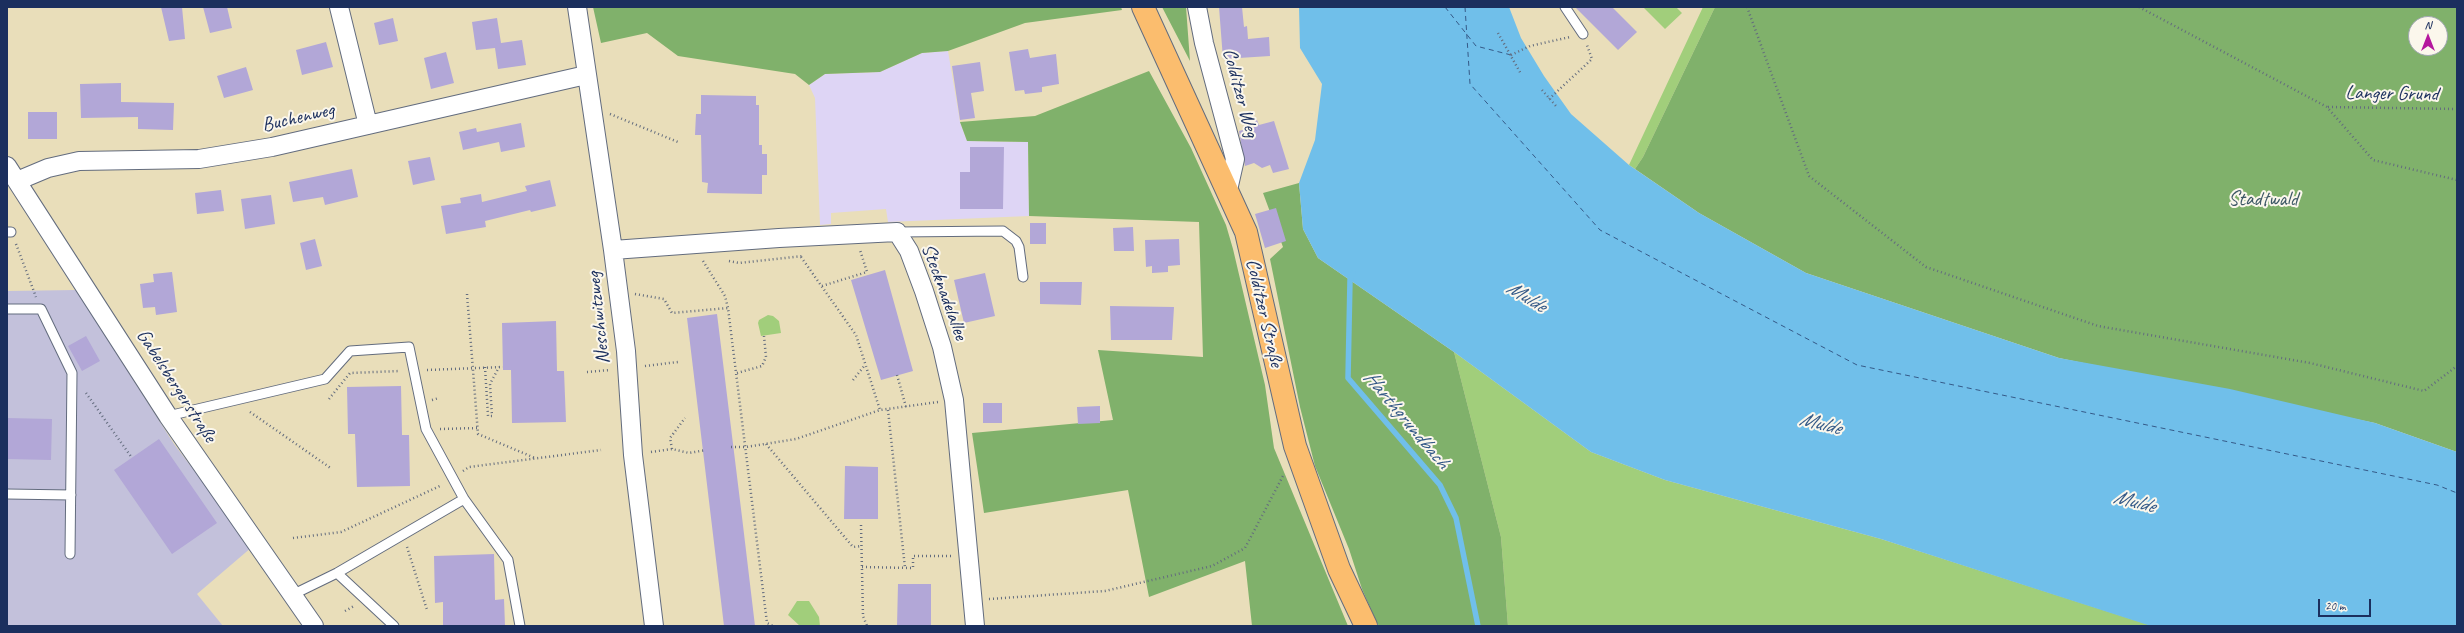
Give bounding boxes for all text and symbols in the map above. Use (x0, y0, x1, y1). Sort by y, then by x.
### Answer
north arrow (2408, 16, 2448, 56)
text: N (2425, 18, 2431, 32)
street label: Colditzer Weg (1217, 46, 1263, 140)
street label: Langer Grund (2345, 81, 2439, 107)
street label: Buchenweg (260, 98, 336, 138)
park label: Stadtwald (2228, 188, 2298, 212)
street label: Stecknadelallee (915, 241, 973, 343)
street label: Colditzer Straße (1240, 257, 1288, 369)
street label: Neschwitzweg (582, 271, 616, 365)
water label: Mulde (1502, 276, 1550, 318)
street label: Gabelsbergerstraße (130, 325, 222, 447)
water label: Harthgrundbach (1358, 366, 1454, 474)
water label: Mulde (1797, 407, 1843, 441)
water label: Mulde (2111, 485, 2157, 519)
scale bar (2320, 591, 2373, 617)
text: 20 m (2325, 598, 2345, 614)

